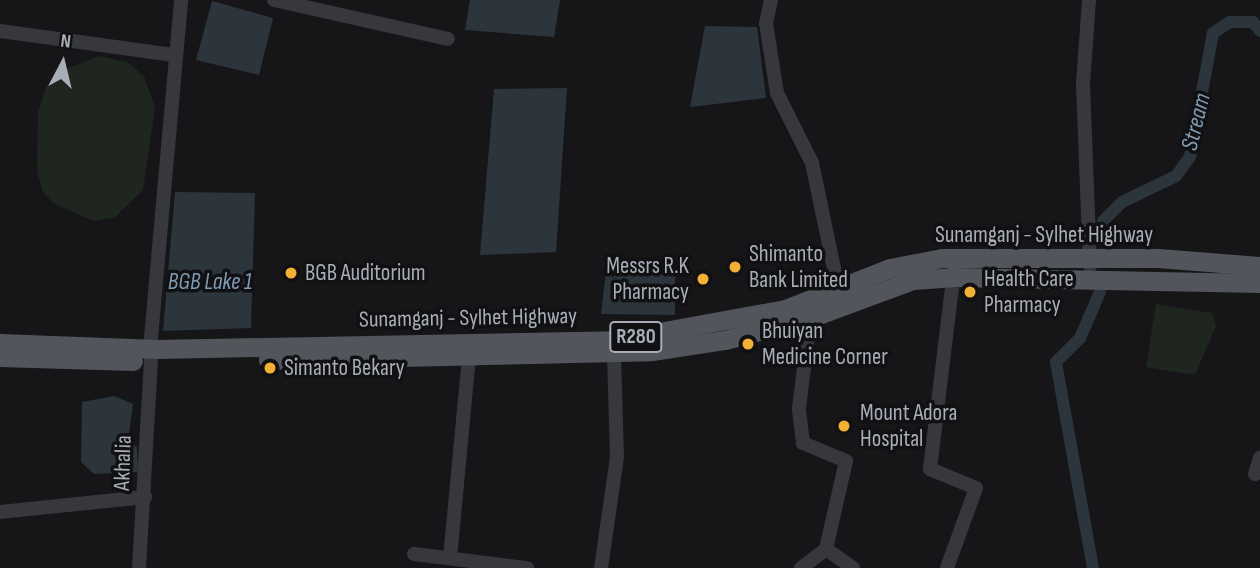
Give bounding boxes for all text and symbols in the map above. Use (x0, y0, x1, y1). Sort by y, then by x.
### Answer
north arrow (28, 28, 98, 98)
text: N (59, 30, 72, 54)
water label: Stream (1175, 90, 1217, 154)
street label: Sunamganj - Sylhet Highway (935, 221, 1153, 249)
place label: Shimanto Bank Limited (749, 240, 848, 294)
place label: Messrs R.K Pharmacy (606, 252, 689, 306)
place label: BGB Auditorium (305, 259, 426, 287)
marker: Shimanto Bank Limited (727, 259, 743, 275)
marker: BGB Auditorium (283, 265, 299, 281)
place label: Health Care Pharmacy (984, 265, 1074, 319)
water label: BGB Lake 1 (168, 268, 252, 296)
marker: Messrs R.K Pharmacy (695, 271, 711, 287)
marker: Health Care Pharmacy (962, 284, 978, 300)
street label: Sunamganj - Sylhet Highway (359, 302, 577, 334)
place label: Bhuiyan Medicine Corner (762, 317, 888, 371)
road number: R280 (608, 320, 664, 354)
marker: Bhuiyan Medicine Corner (740, 336, 756, 352)
place label: Simanto Bekary (284, 354, 405, 382)
marker: Simanto Bekary (262, 360, 278, 376)
place label: Mount Adora Hospital (860, 399, 957, 453)
marker: Mount Adora Hospital (834, 416, 854, 436)
street label: Akhalia (108, 435, 138, 491)

